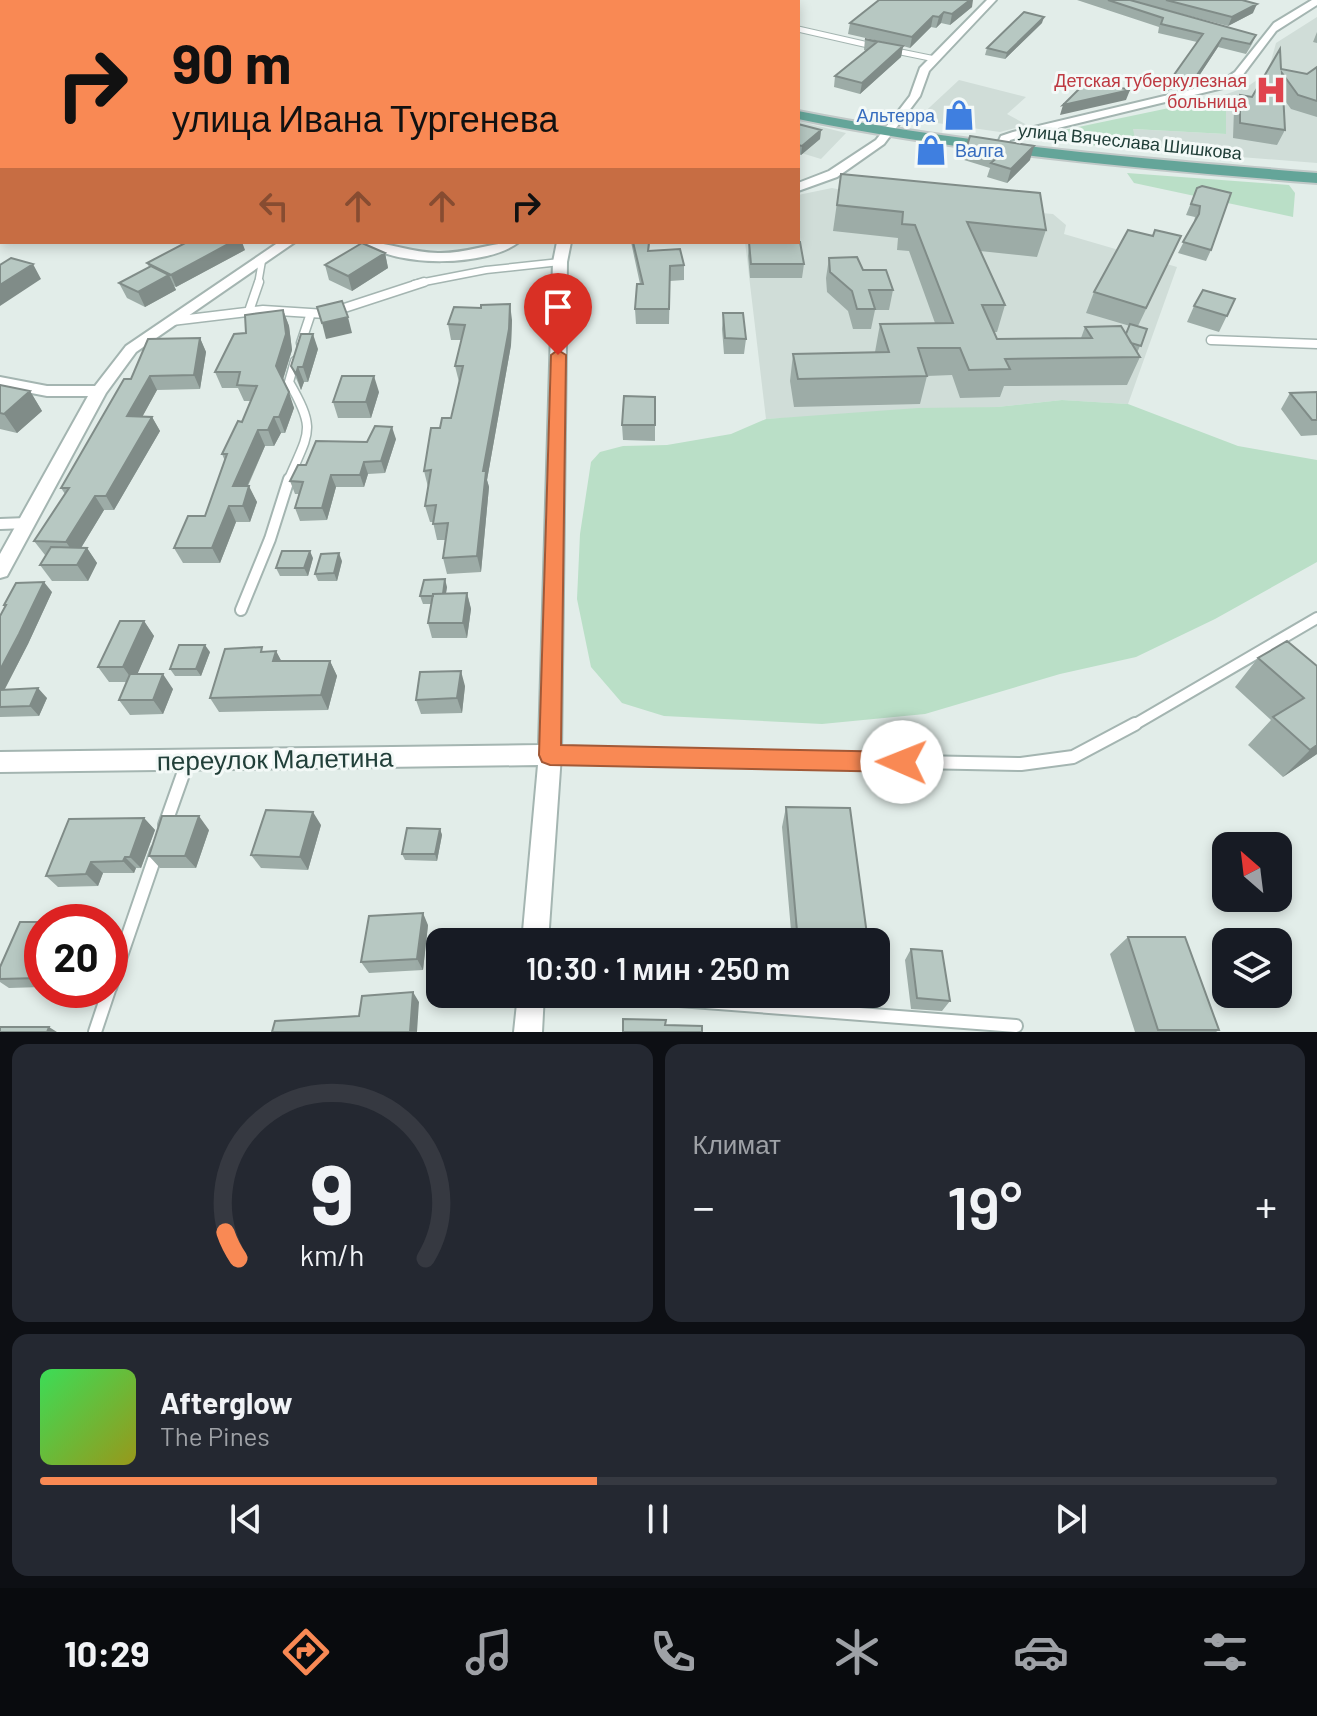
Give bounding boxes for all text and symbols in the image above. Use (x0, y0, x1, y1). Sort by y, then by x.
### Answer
text: 90 m (172, 28, 292, 95)
icon: right (40, 32, 144, 136)
place label: Детская туберкулезная больница (1054, 69, 1248, 112)
hospital icon: Детская туберкулезная больница (1254, 73, 1288, 107)
text: улица Ивана Тургенева (172, 96, 558, 139)
shop icon: Альтерра (942, 98, 976, 132)
place label: Альтерра (856, 104, 936, 126)
street label: улица Вячеслава Шишкова (1017, 118, 1244, 164)
shop icon: Валга (914, 133, 948, 167)
place label: Валга (955, 139, 1005, 161)
icon: left (252, 184, 296, 228)
icon: ahead (336, 184, 380, 228)
icon: ahead (420, 184, 464, 228)
icon: right (504, 184, 548, 228)
pin (524, 273, 592, 355)
icon: arrive (536, 285, 580, 329)
position arrow (860, 720, 944, 804)
street label: переулок Малетина (156, 740, 394, 776)
north arrow (1212, 832, 1292, 912)
map controls (1212, 832, 1292, 1008)
speed limit sign: 20 (24, 904, 128, 1008)
button: layers (1212, 928, 1292, 1008)
text: 10:30 · 1 мин · 250 m (526, 950, 790, 986)
text: Климат (693, 1128, 781, 1159)
text: 9 (310, 1142, 354, 1242)
text: 19° (947, 1170, 1022, 1242)
text: − (693, 1179, 715, 1232)
text: + (1255, 1179, 1277, 1232)
text: km/h (300, 1237, 365, 1272)
text: Afterglow (160, 1384, 293, 1420)
text: The Pines (160, 1420, 270, 1451)
icon: previous (224, 1497, 268, 1541)
icon: pause (636, 1497, 680, 1541)
icon: next (1049, 1497, 1093, 1541)
icon: directions (278, 1624, 334, 1680)
icon: music (461, 1624, 517, 1680)
icon: phone (645, 1624, 701, 1680)
icon: climate (829, 1624, 885, 1680)
icon: car (1013, 1624, 1069, 1680)
icon: filters (1197, 1624, 1253, 1680)
text: 10:29 (64, 1631, 150, 1674)

